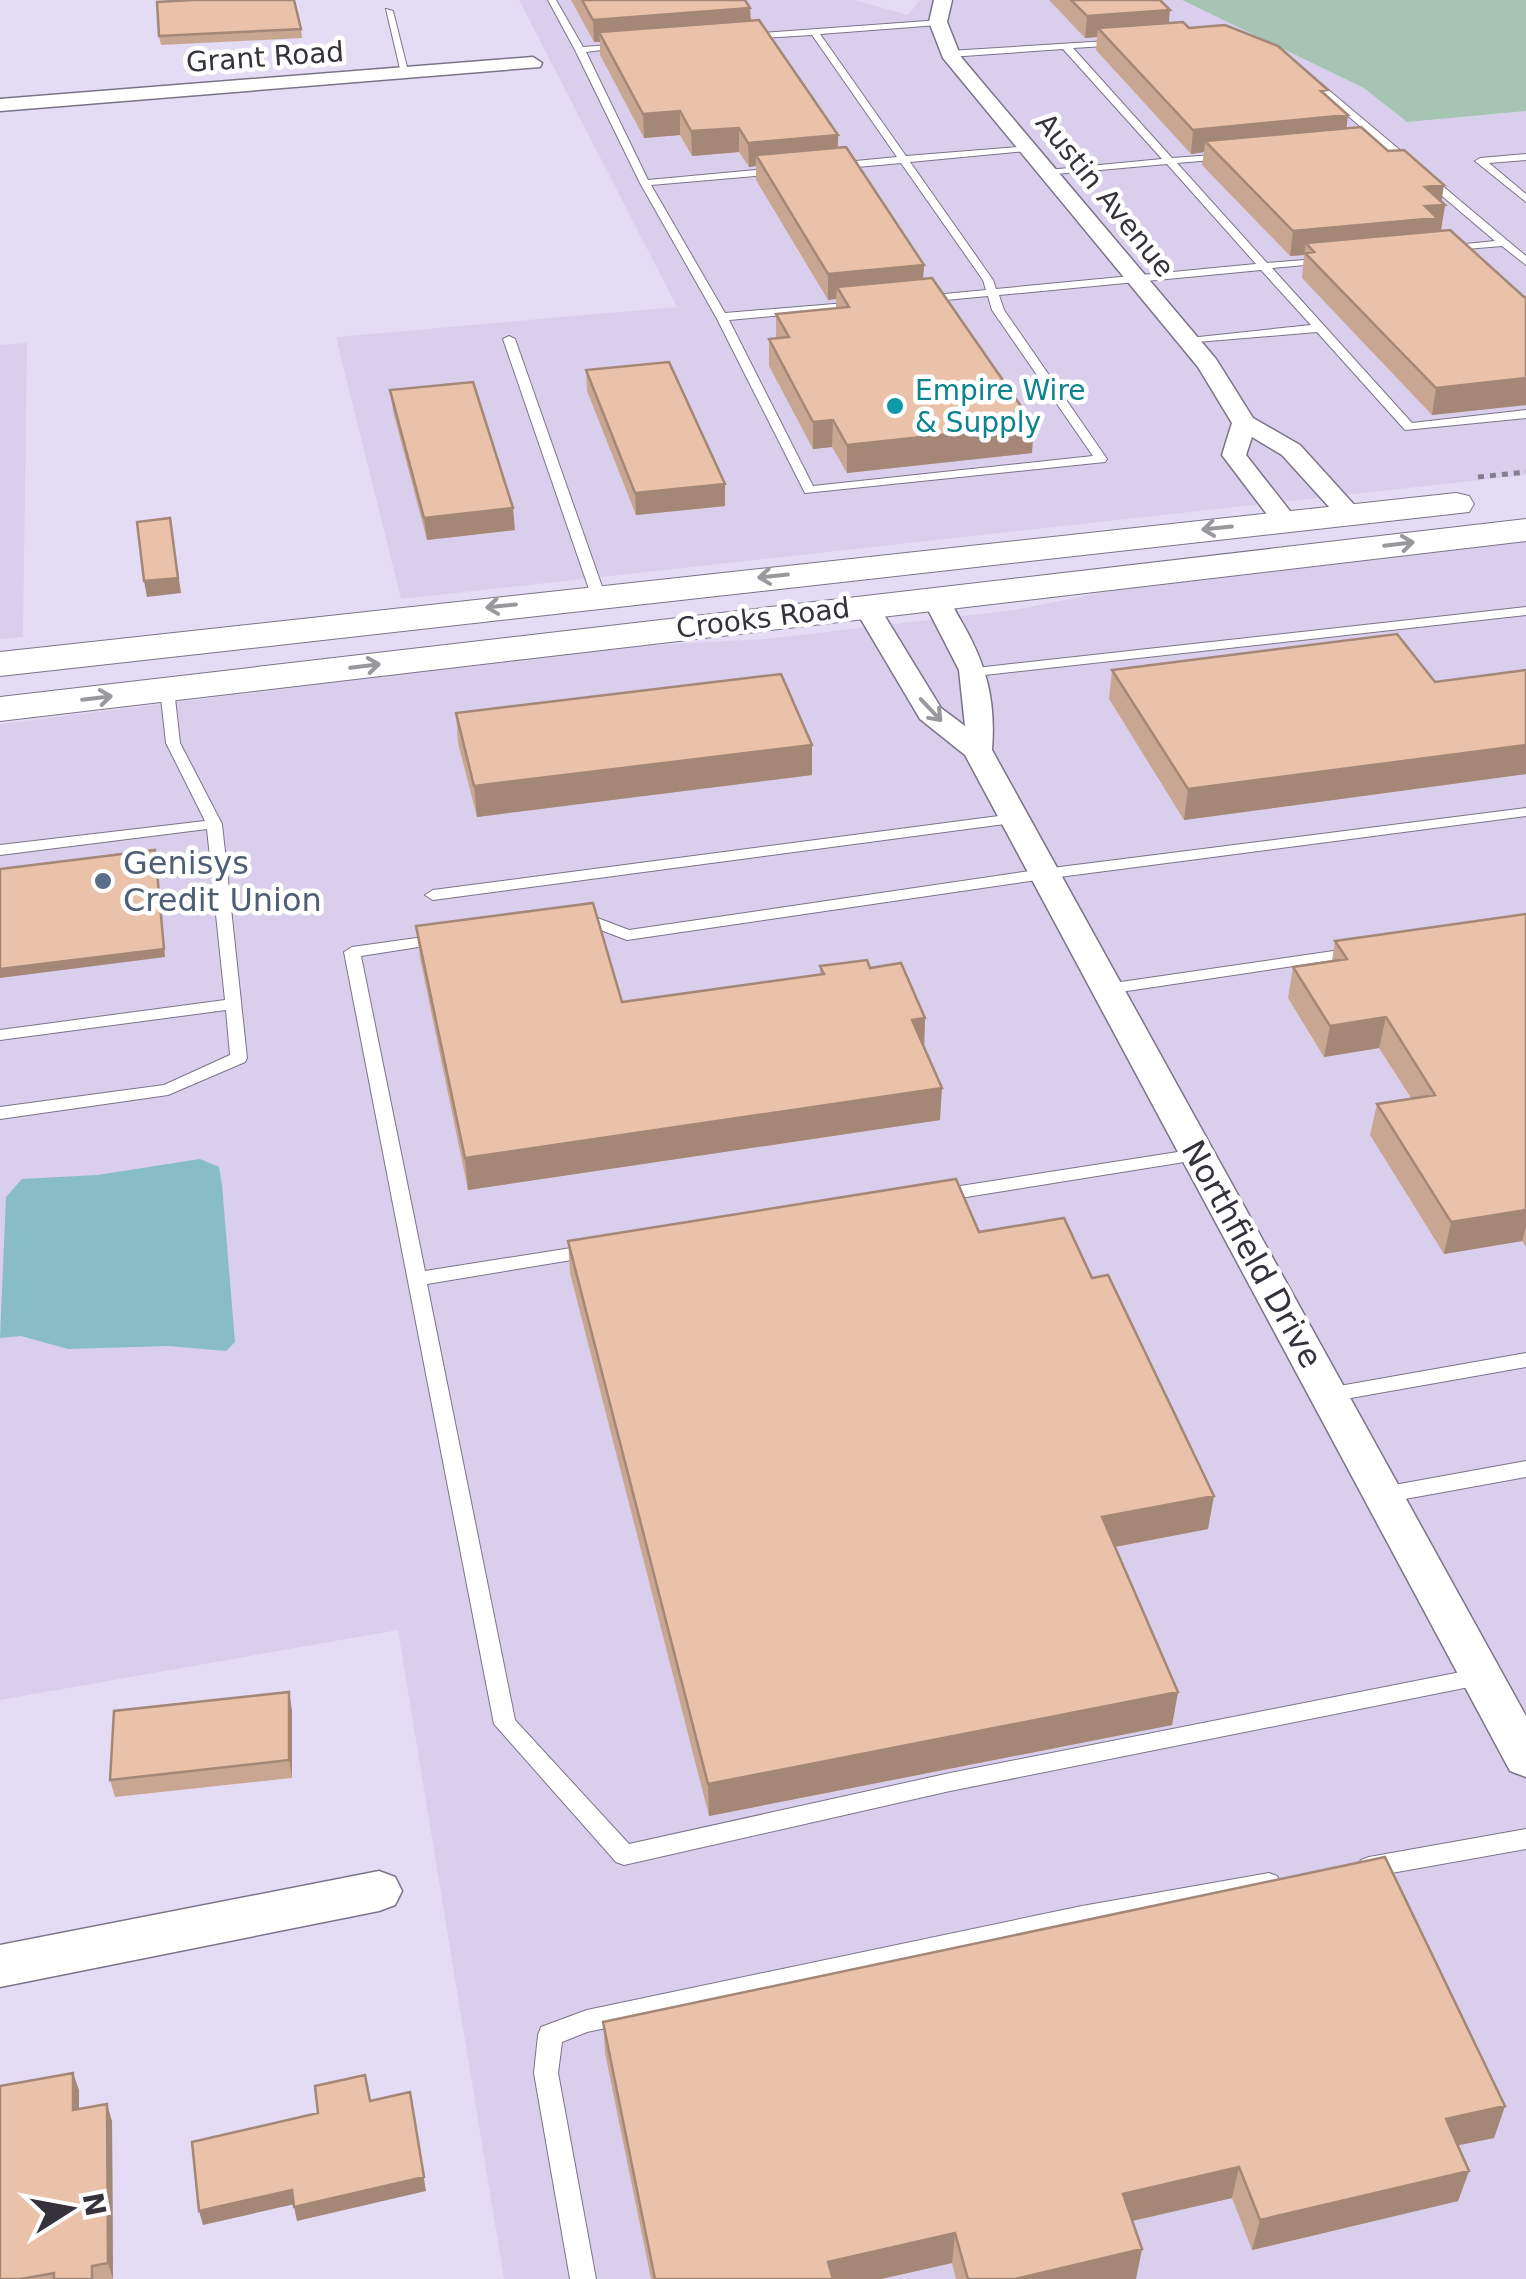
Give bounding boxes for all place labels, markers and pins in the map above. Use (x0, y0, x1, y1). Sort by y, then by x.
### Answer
place label: Empire Wire & Supply (915, 374, 1086, 439)
marker: Empire Wire & Supply (884, 395, 906, 417)
place label: Genisys Credit Union (123, 844, 322, 919)
marker: Genisys Credit Union (92, 870, 114, 892)

